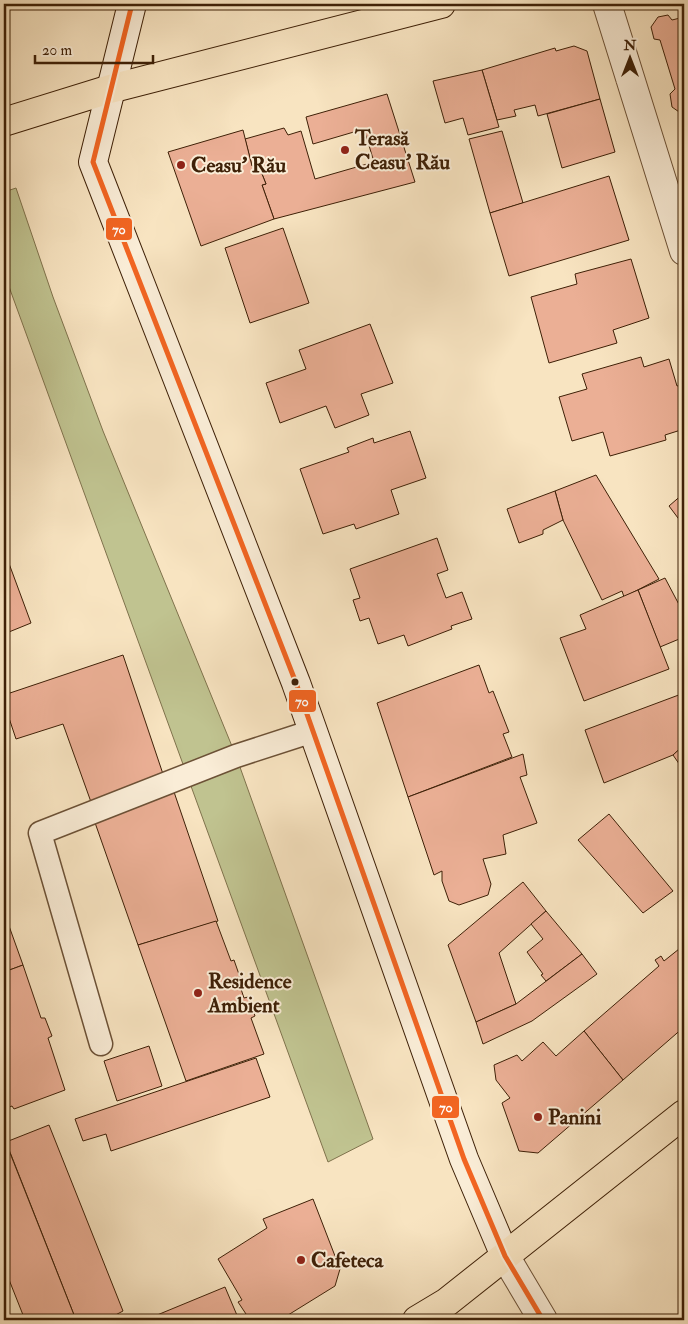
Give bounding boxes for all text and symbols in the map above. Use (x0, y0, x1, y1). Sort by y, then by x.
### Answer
scale bar (35, 32, 152, 64)
north arrow (606, 32, 656, 82)
text: N (623, 37, 637, 54)
text: 20 m (42, 41, 72, 60)
place label: Terasă Ceasu' Rău (354, 125, 450, 176)
marker: Terasă Ceasu' Rău (339, 144, 351, 156)
place label: Ceasu' Rău (191, 152, 286, 179)
marker: Ceasu' Rău (175, 159, 187, 171)
line badge: 70 (105, 217, 133, 241)
text: 70 (112, 221, 126, 238)
unlabelled marker (290, 677, 300, 687)
line badge: 70 (288, 689, 317, 713)
text: 70 (295, 693, 309, 710)
place label: Residence Ambient (207, 968, 292, 1019)
marker: Residence Ambient (192, 987, 204, 999)
line badge: 70 (431, 1095, 460, 1119)
text: 70 (439, 1099, 453, 1116)
place label: Panini (548, 1104, 602, 1131)
marker: Panini (532, 1111, 544, 1123)
place label: Cafeteca (311, 1247, 384, 1274)
marker: Cafeteca (295, 1254, 307, 1266)

